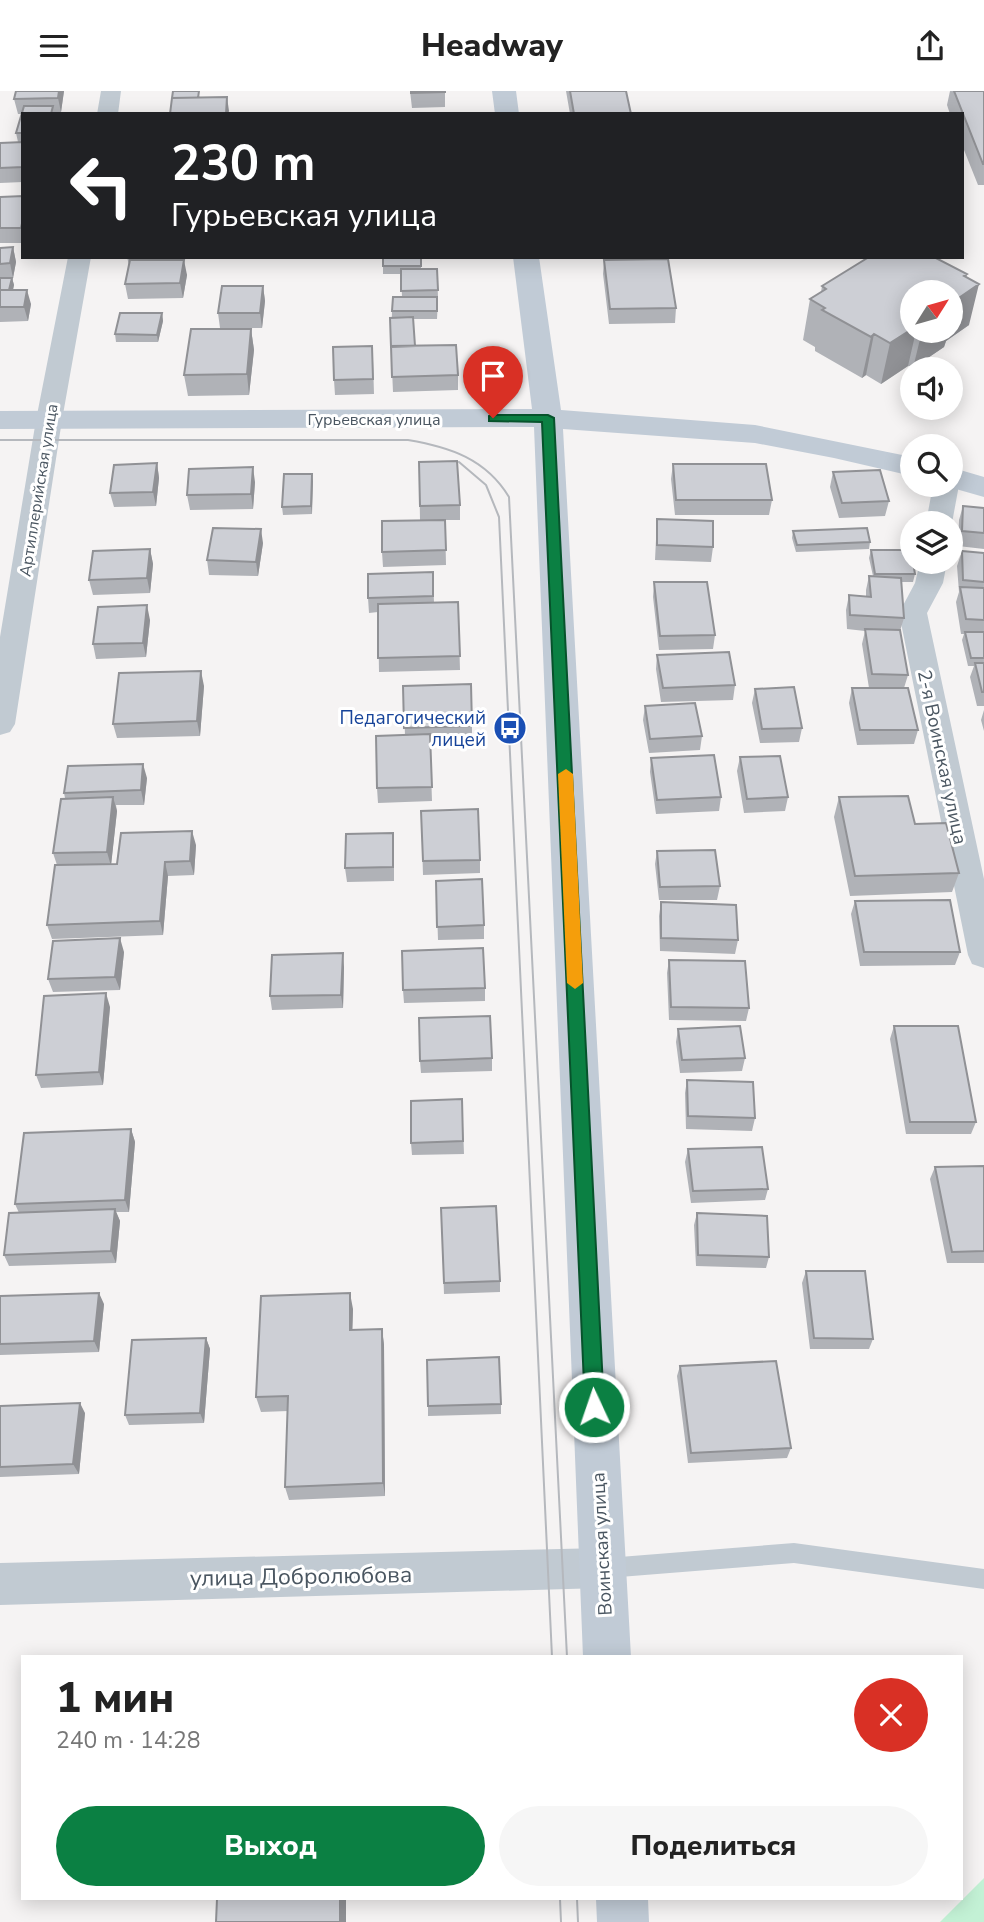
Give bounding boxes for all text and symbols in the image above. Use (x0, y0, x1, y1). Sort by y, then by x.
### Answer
text: Headway (421, 24, 563, 67)
icon: menu (35, 27, 73, 65)
icon: share (911, 27, 949, 65)
text: 230 m (171, 130, 315, 197)
icon: left (56, 140, 147, 231)
text: Гурьевская улица (171, 194, 437, 237)
north arrow (900, 280, 962, 343)
map controls (900, 280, 963, 574)
pin (463, 346, 523, 418)
icon: arrive (474, 357, 512, 395)
button: sound (900, 357, 963, 420)
street label: Артиллерийская улица (14, 402, 64, 578)
street label: Гурьевская улица (307, 409, 441, 431)
button: search (900, 434, 963, 497)
button: layers (900, 511, 963, 574)
street label: 2-я Воинская улица (911, 668, 973, 847)
place label: Педагогический лицей (340, 705, 486, 753)
bus stop icon: Педагогический лицей (491, 709, 529, 747)
position arrow (557, 1370, 631, 1444)
street label: Воинская улица (585, 1472, 619, 1616)
street label: улица Добролюбова (190, 1559, 412, 1594)
text: 1 мин (56, 1670, 174, 1727)
button: close (854, 1678, 928, 1752)
text: 240 m · 14:28 (56, 1725, 201, 1756)
button: Выход (56, 1806, 485, 1886)
button: Поделиться (499, 1806, 928, 1886)

